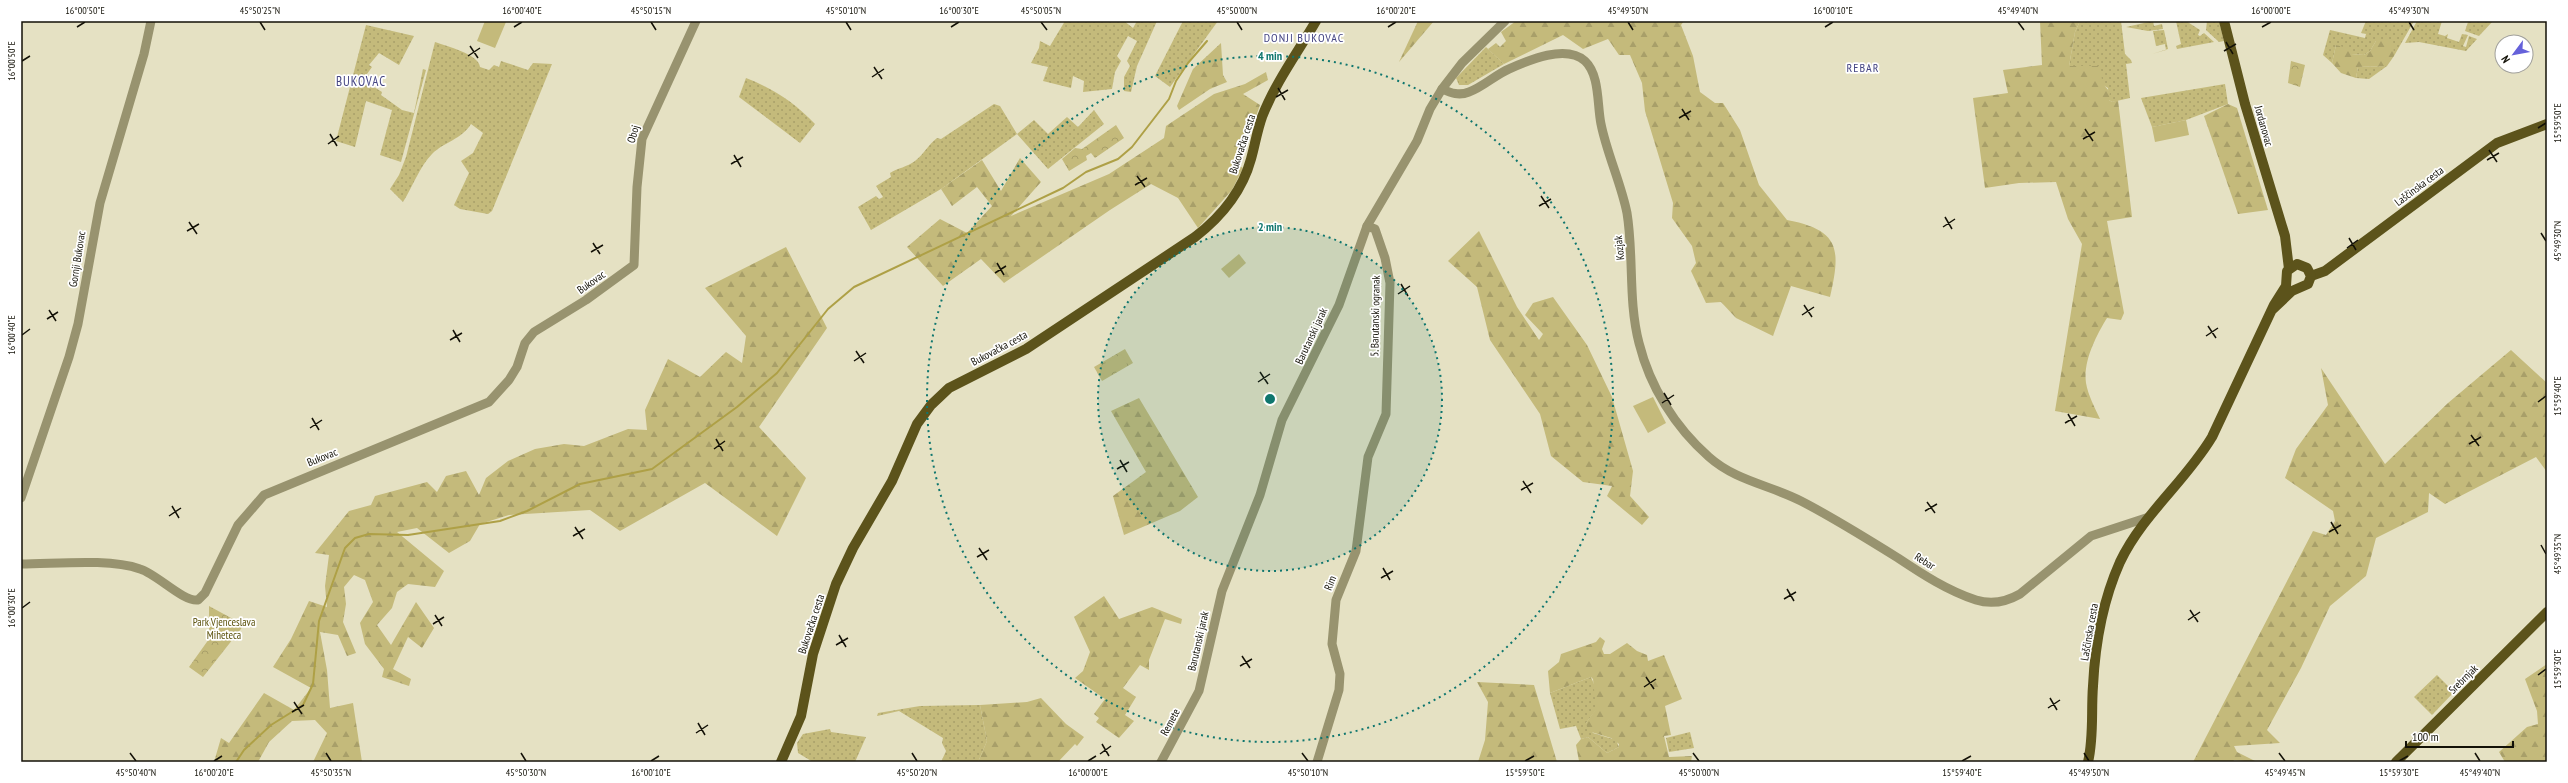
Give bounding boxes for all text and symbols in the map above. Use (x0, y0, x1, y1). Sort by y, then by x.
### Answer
text: 16°00'50"E (65, 4, 105, 17)
text: 45°50'25"N (240, 4, 280, 17)
text: 16°00'40"E (502, 4, 542, 17)
text: 45°50'15"N (631, 4, 671, 17)
text: 45°50'10"N (826, 4, 866, 17)
text: 16°00'30"E (939, 4, 979, 17)
text: 45°50'05"N (1021, 4, 1061, 17)
text: 45°50'00"N (1217, 4, 1257, 17)
text: 16°00'20"E (1376, 4, 1416, 17)
text: 45°49'50"N (1608, 4, 1648, 17)
text: 16°00'10"E (1813, 4, 1853, 17)
text: 45°49'40"N (1998, 4, 2038, 17)
text: 16°00'00"E (2251, 4, 2291, 17)
text: 45°49'30"N (2389, 4, 2429, 17)
district label: DONJI BUKOVAC (1264, 30, 1344, 45)
north arrow (2494, 34, 2534, 74)
text: 16°00'50"E (5, 41, 18, 81)
text: 4 min (1258, 48, 1282, 63)
text: N (2498, 53, 2513, 66)
district label: REBAR (1847, 60, 1880, 75)
district label: BUKOVAC (336, 73, 386, 90)
street label: Jordanovac (2251, 103, 2276, 148)
text: 15°59'50"E (2551, 103, 2564, 143)
street label: Bukovačka cesta (1226, 112, 1258, 176)
street label: Oboj (624, 123, 642, 145)
street label: Laščinska cesta (2392, 163, 2446, 209)
text: 2 min (1258, 219, 1282, 234)
text: 45°49'30"N (2551, 221, 2564, 261)
street label: Gornji Bukovac (66, 230, 88, 288)
street label: Kozjak (1611, 234, 1627, 261)
street label: Bukovac (574, 267, 608, 297)
street label: 5. Barutanski ogranak (1367, 275, 1383, 357)
street label: Barutanski jarak (1292, 305, 1330, 367)
text: 16°00'40"E (5, 315, 18, 355)
street label: Bukovačka cesta (968, 327, 1030, 369)
text: 15°59'40"E (2551, 376, 2564, 416)
centre of rings (1263, 392, 1277, 406)
street label: Bukovac (305, 445, 339, 469)
text: 45°49'35"N (2551, 534, 2564, 574)
street label: Rebar (1912, 549, 1938, 573)
street label: Rim (1321, 574, 1339, 592)
text: 16°00'30"E (5, 588, 18, 628)
street label: Bukovačka cesta (795, 592, 827, 656)
street label: Laščinska cesta (2077, 602, 2101, 662)
street label: Barutanski jarak (1184, 609, 1212, 672)
park label: Park Vjenceslava Miheteca (193, 615, 255, 642)
text: 15°59'30"E (2551, 649, 2564, 689)
street label: Srebrnjak (2445, 661, 2481, 697)
street label: Remete (1157, 706, 1183, 738)
scale bar (2406, 723, 2513, 749)
text: 100 m (2412, 729, 2439, 744)
text: 45°50'40"N (116, 766, 156, 779)
text: 16°00'20"E (194, 766, 234, 779)
text: 45°50'35"N (311, 766, 351, 779)
text: 45°50'30"N (506, 766, 546, 779)
text: 16°00'10"E (631, 766, 671, 779)
text: 45°50'20"N (897, 766, 937, 779)
text: 16°00'00"E (1068, 766, 1108, 779)
text: 45°50'10"N (1288, 766, 1328, 779)
text: 15°59'50"E (1505, 766, 1545, 779)
text: 45°50'00"N (1679, 766, 1719, 779)
text: 15°59'40"E (1942, 766, 1982, 779)
text: 45°49'50"N (2069, 766, 2109, 779)
text: 45°49'45"N (2265, 766, 2305, 779)
text: 15°59'30"E (2379, 766, 2419, 779)
text: 45°49'40"N (2460, 766, 2500, 779)

